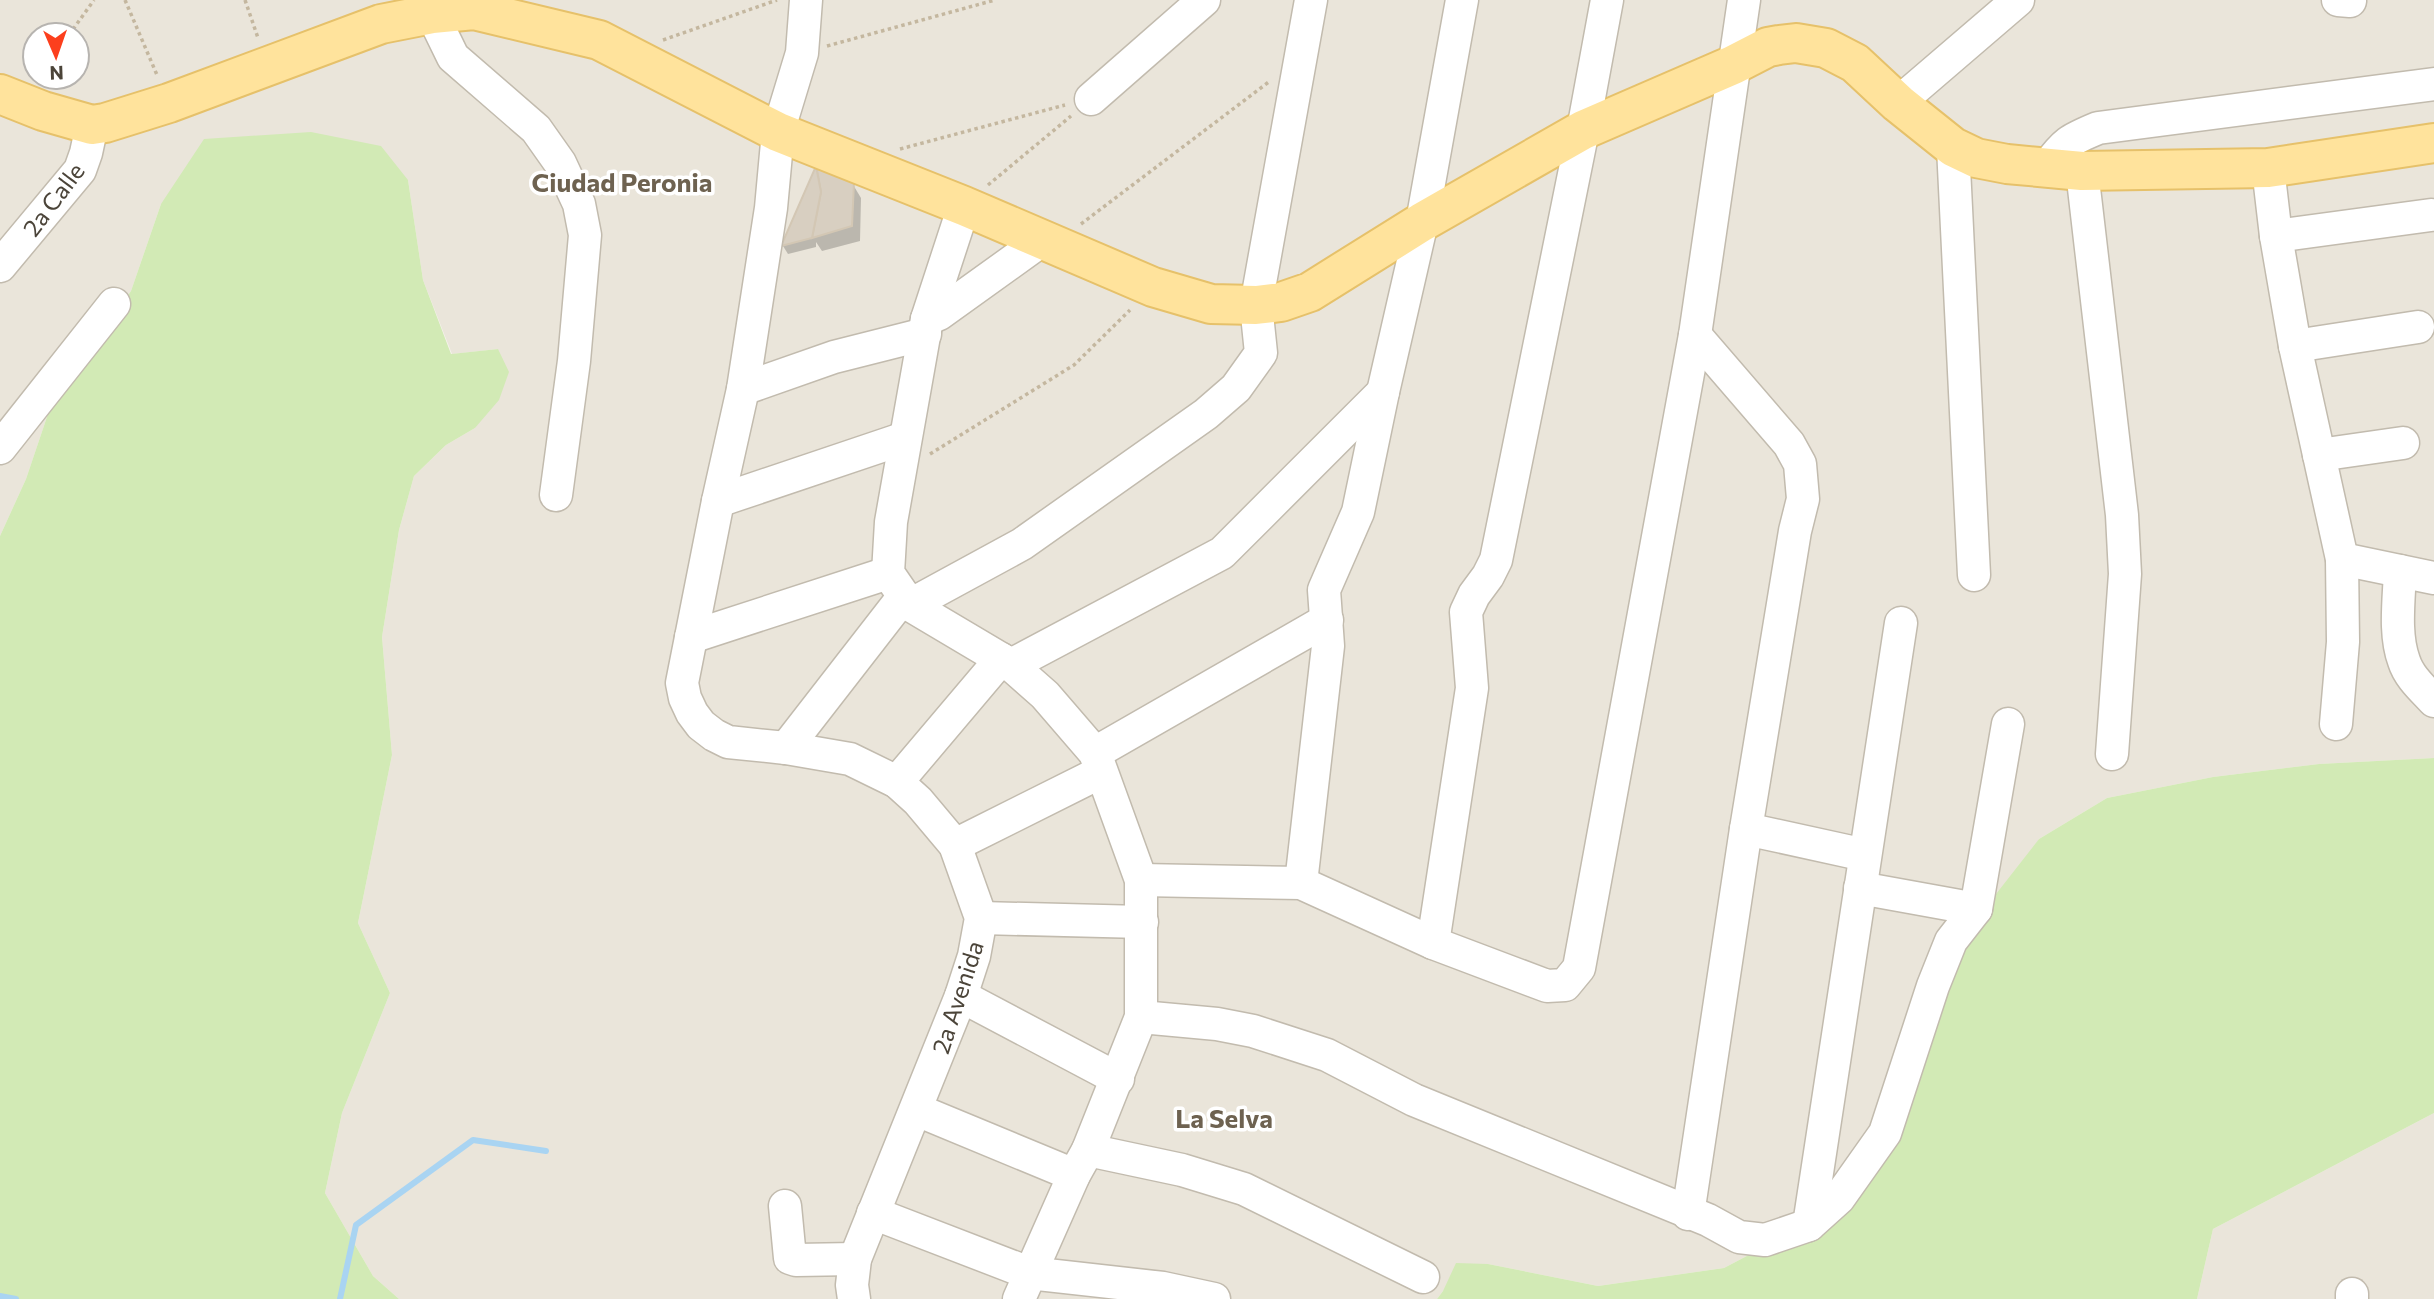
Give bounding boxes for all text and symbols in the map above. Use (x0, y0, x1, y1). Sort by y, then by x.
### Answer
north arrow (21, 21, 91, 91)
text: N (49, 62, 64, 85)
street label: 2a Calle (16, 157, 90, 241)
district label: Ciudad Peronia (531, 166, 713, 197)
street label: 2a Avenida (925, 937, 989, 1057)
district label: La Selva (1175, 1102, 1273, 1133)

